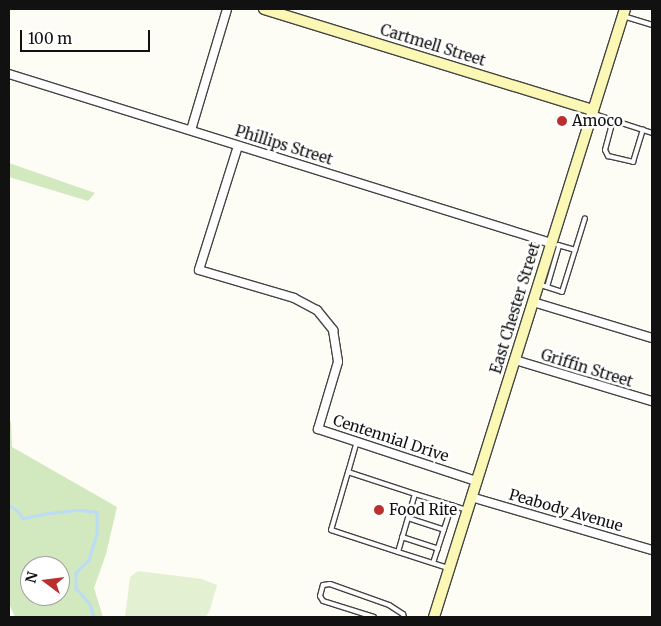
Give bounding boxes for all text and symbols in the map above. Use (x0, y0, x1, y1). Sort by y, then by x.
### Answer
scale bar (22, 20, 152, 52)
street label: Cartmell Street (378, 20, 488, 70)
text: 100 m (28, 29, 72, 48)
place label: Amoco (572, 112, 623, 130)
marker: Amoco (556, 115, 568, 127)
street label: Phillips Street (233, 122, 335, 168)
street label: East Chester Street (486, 240, 544, 376)
street label: Griffin Street (539, 345, 635, 391)
street label: Centennial Drive (331, 411, 451, 465)
street label: Peabody Avenue (507, 485, 625, 535)
place label: Food Rite (389, 501, 457, 519)
marker: Food Rite (373, 504, 385, 516)
north arrow (20, 556, 70, 606)
text: N (21, 570, 42, 585)

